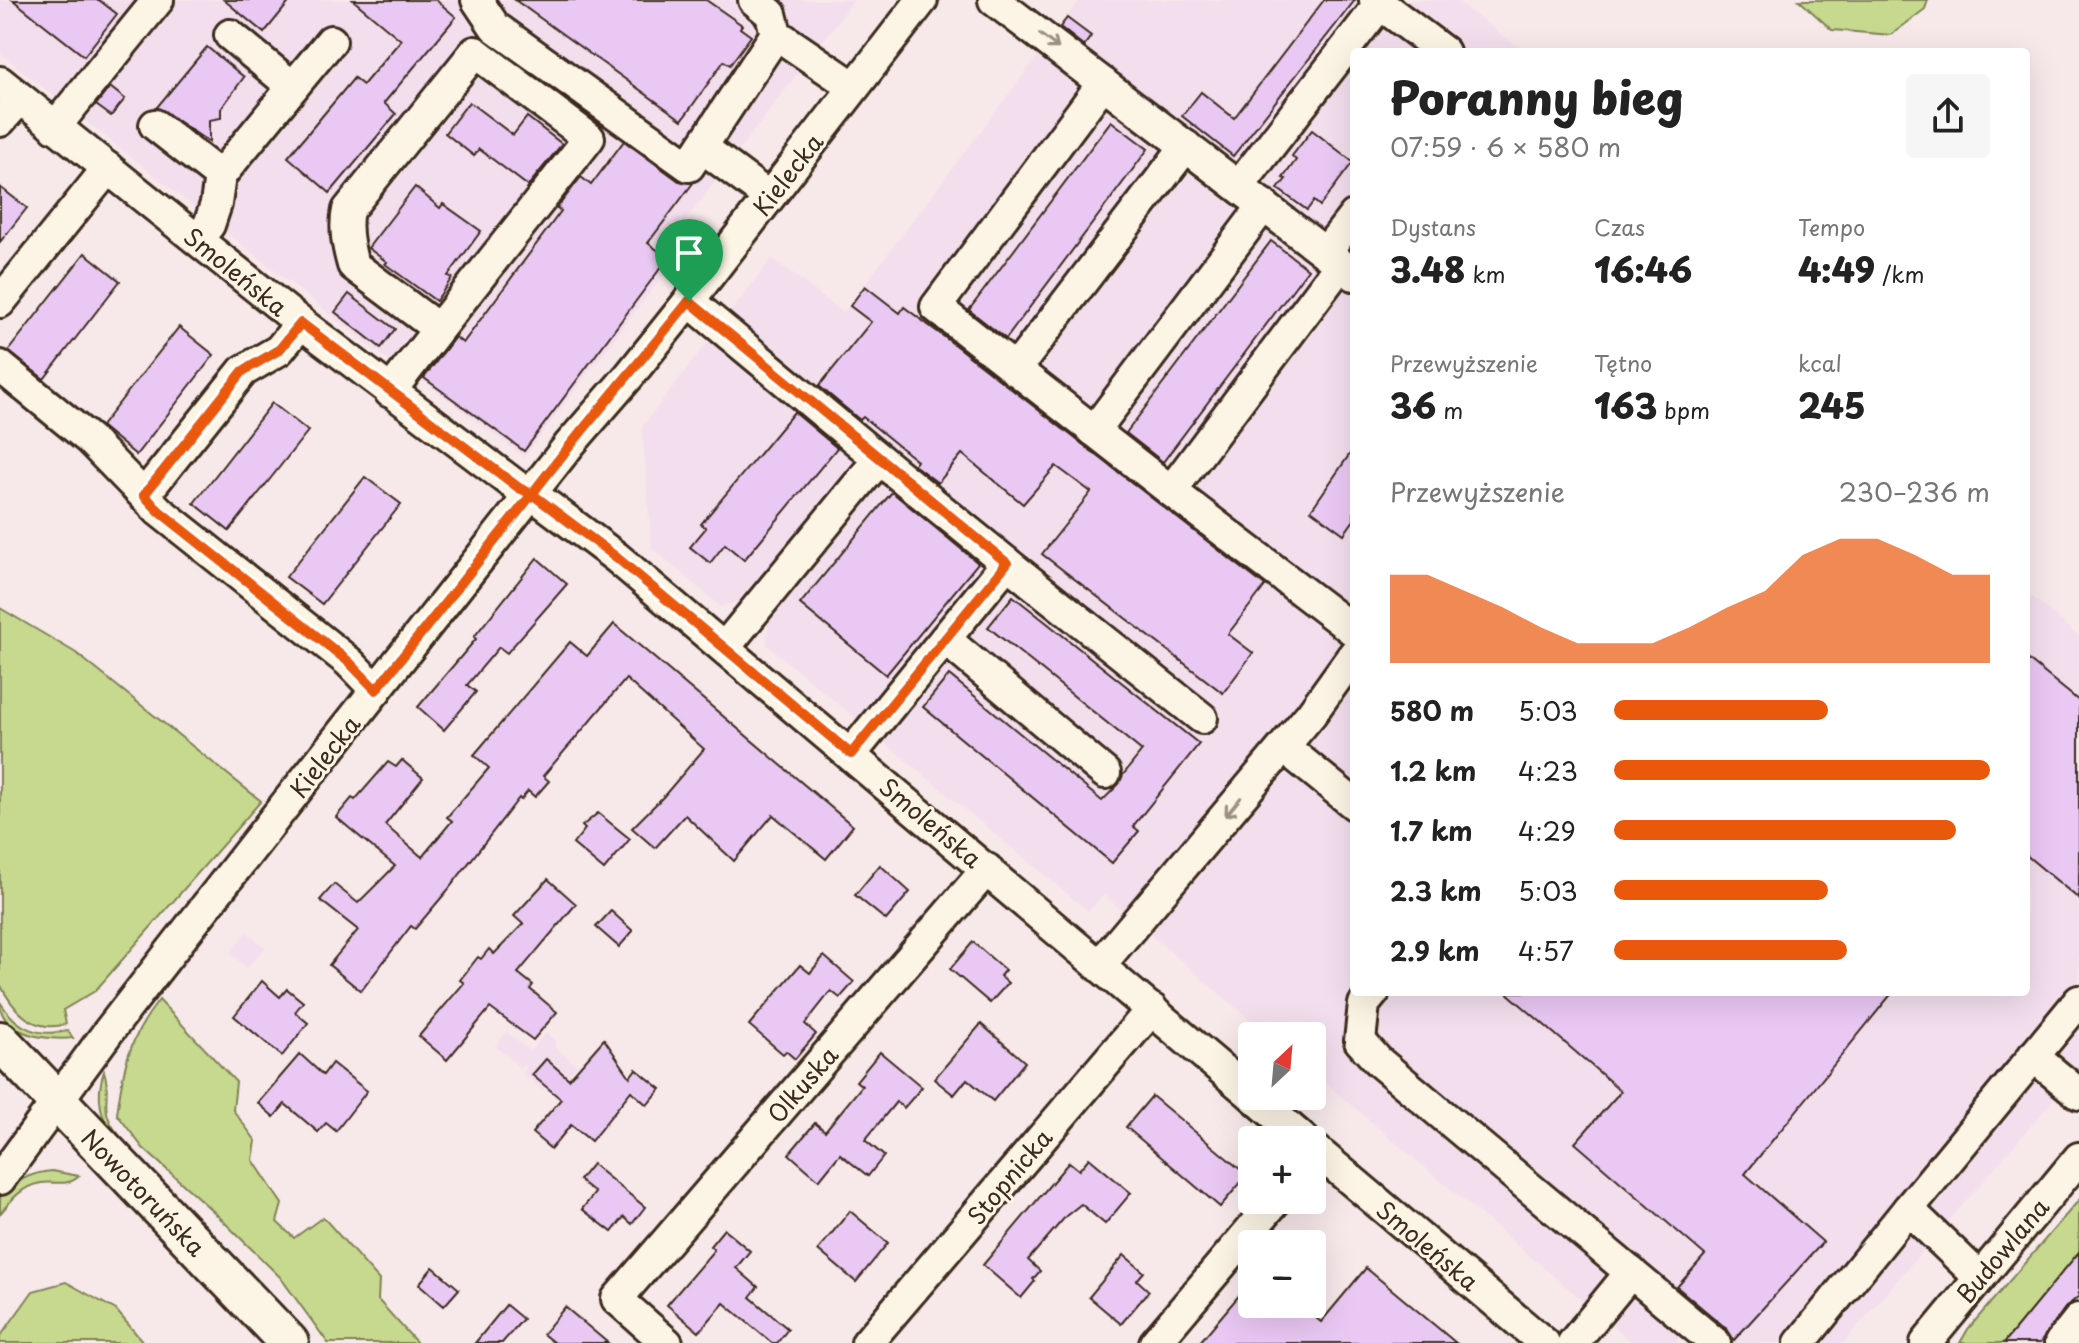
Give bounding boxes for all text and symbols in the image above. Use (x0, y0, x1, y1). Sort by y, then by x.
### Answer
one-way arrow (1038, 33, 1059, 50)
text: Poranny bieg (1390, 64, 1683, 130)
button: share (1906, 74, 1990, 158)
street label: Kielecka (743, 125, 831, 223)
text: 07:59 · 6 × 580 m (1390, 127, 1621, 166)
text: Dystans (1390, 210, 1476, 243)
text: Czas (1594, 210, 1645, 243)
text: Tempo (1798, 210, 1865, 243)
street label: Smoleńska (176, 218, 296, 324)
pin (655, 219, 723, 301)
icon: arrive (667, 231, 711, 275)
text: 3.48 (1390, 243, 1465, 295)
text: 16:46 (1594, 243, 1692, 295)
text: 4:49 (1798, 243, 1875, 295)
text: km (1465, 257, 1506, 290)
text: /km (1875, 257, 1924, 290)
text: Przewyższenie (1390, 346, 1538, 379)
text: Tętno (1594, 346, 1652, 379)
text: kcal (1798, 346, 1842, 379)
text: 36 (1390, 379, 1436, 431)
text: 163 (1594, 379, 1657, 431)
text: 245 (1798, 379, 1866, 431)
text: m (1436, 393, 1463, 426)
text: bpm (1657, 393, 1710, 426)
text: Przewyższenie (1390, 472, 1565, 511)
text: 230–236 m (1839, 472, 1990, 511)
text: 580 m (1390, 691, 1474, 730)
text: 5:03 (1518, 691, 1578, 730)
street label: Kielecka (280, 707, 368, 805)
text: 1.2 km (1390, 751, 1476, 790)
text: 4:23 (1518, 751, 1578, 790)
street label: Smoleńska (872, 768, 990, 876)
one-way arrow (1224, 796, 1242, 816)
text: 1.7 km (1390, 811, 1473, 850)
text: 4:29 (1518, 811, 1576, 850)
text: 2.3 km (1390, 871, 1482, 910)
text: 5:03 (1518, 871, 1578, 910)
text: 2.9 km (1390, 931, 1480, 970)
text: 4:57 (1518, 931, 1574, 970)
north arrow (1238, 1022, 1326, 1110)
map controls (1238, 1022, 1326, 1318)
street label: Olkuska (758, 1037, 846, 1130)
street label: Nowotoruńska (74, 1120, 214, 1264)
street label: Stopnicka (958, 1120, 1060, 1232)
button: + (1238, 1126, 1326, 1214)
street label: Budowlana (1947, 1190, 2057, 1310)
street label: Smoleńska (1369, 1191, 1487, 1299)
button: − (1238, 1230, 1326, 1318)

